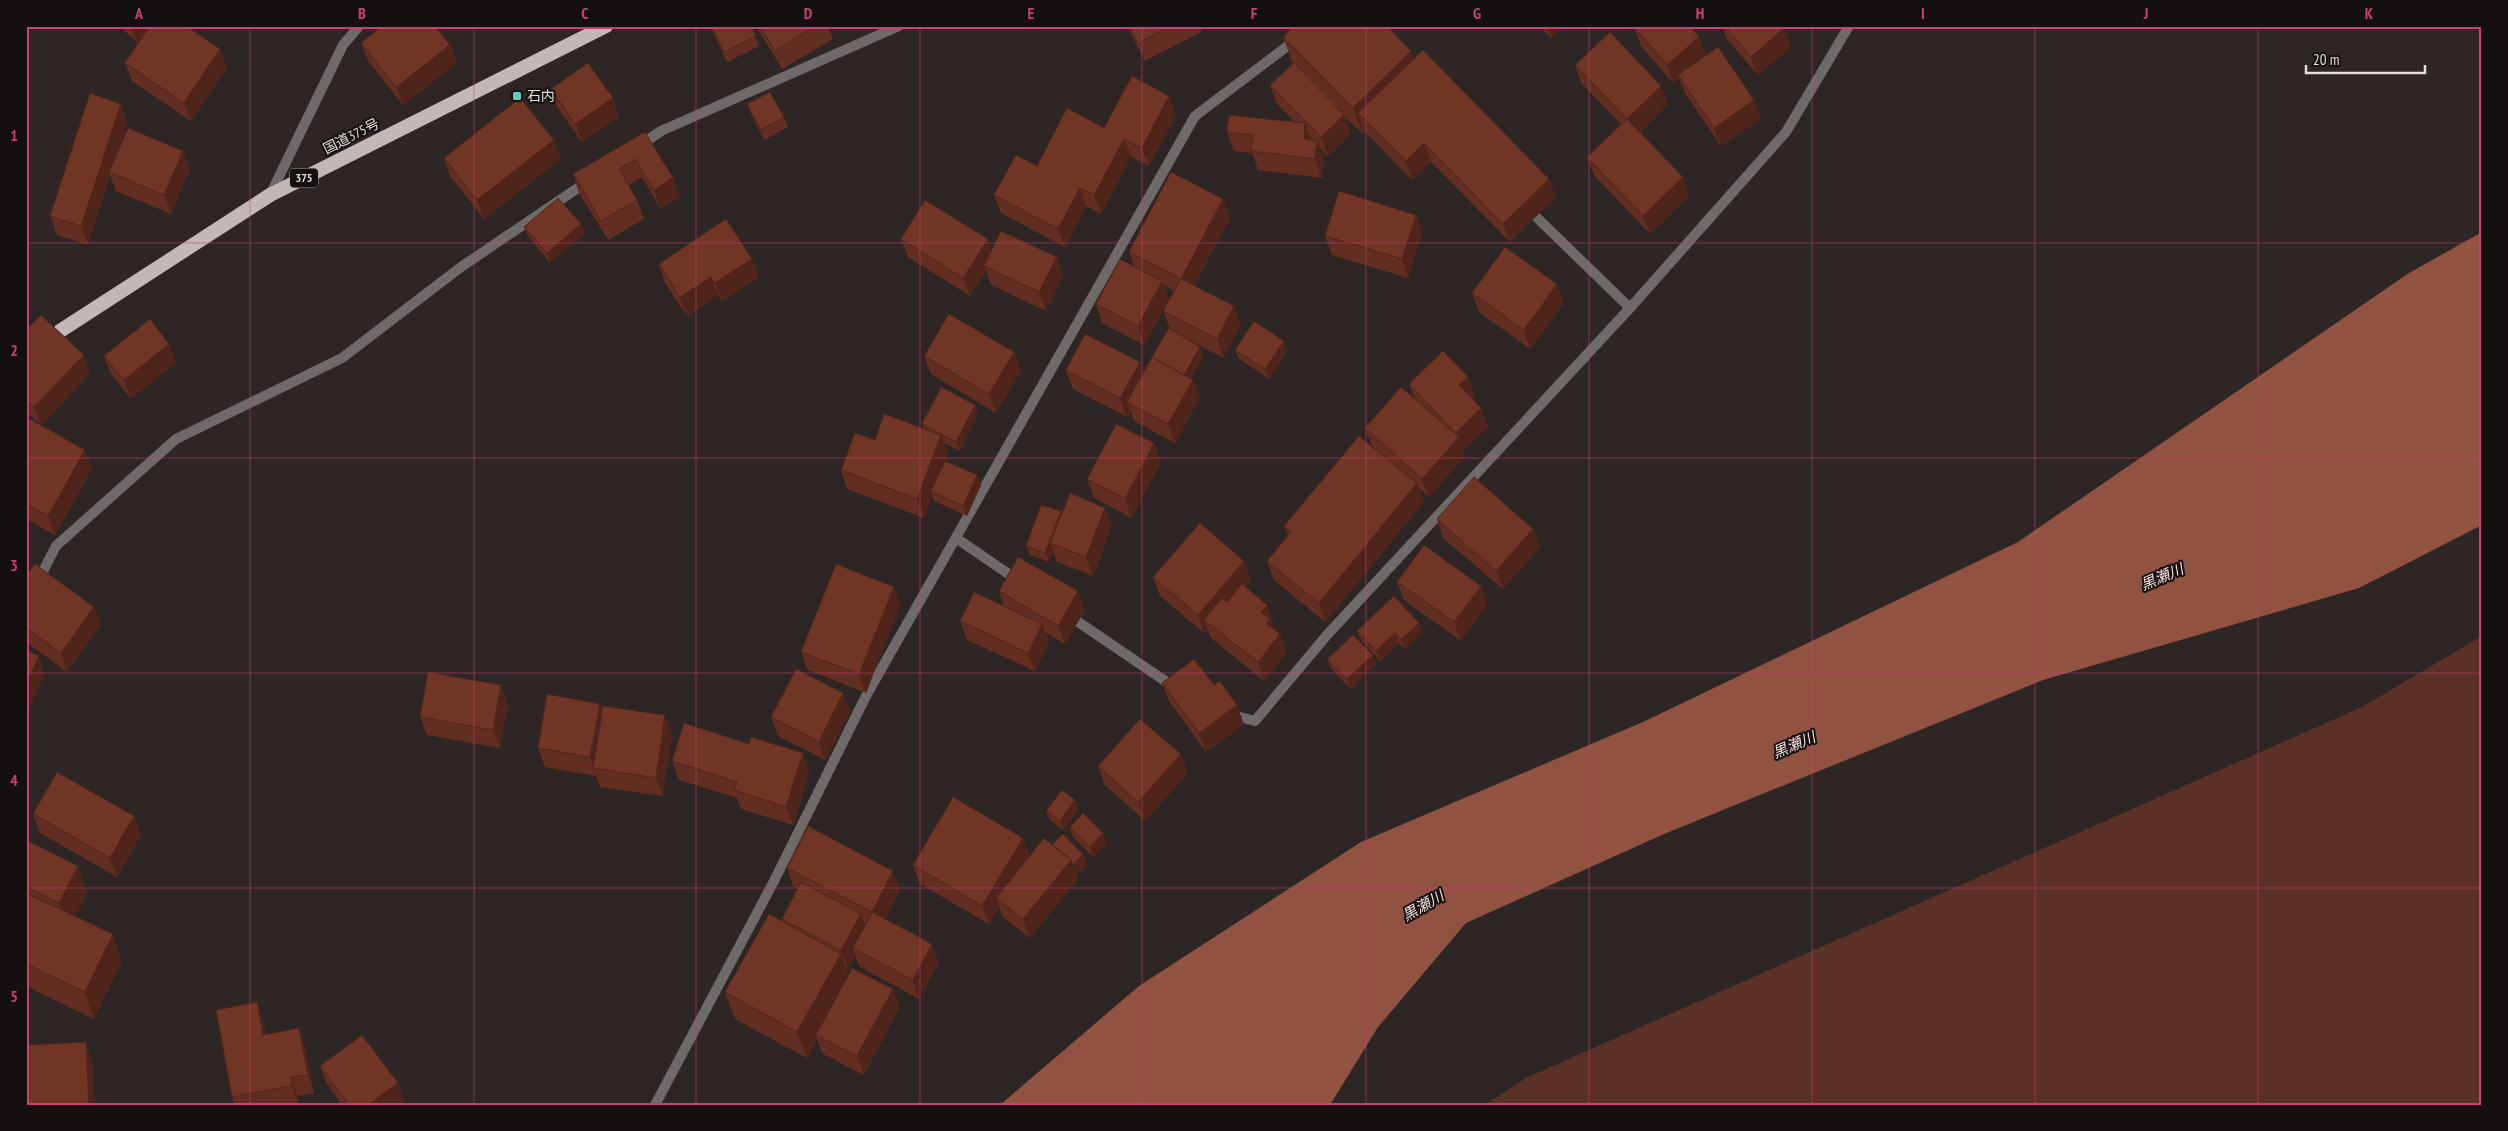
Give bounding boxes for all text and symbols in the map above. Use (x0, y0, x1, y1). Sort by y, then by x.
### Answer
text: A (134, 3, 144, 23)
text: B (358, 3, 366, 23)
text: C (581, 3, 589, 23)
text: D (804, 3, 813, 23)
text: E (1028, 3, 1035, 23)
text: F (1251, 3, 1258, 23)
text: G (1473, 3, 1481, 23)
text: H (1696, 3, 1704, 23)
text: I (1921, 3, 1925, 23)
text: J (2143, 3, 2148, 23)
text: K (2365, 3, 2374, 23)
scale bar (2306, 42, 2424, 74)
text: 20 m (2313, 50, 2339, 69)
place label: 石内 (527, 87, 555, 105)
marker: 石内 (511, 90, 523, 102)
street label: 国道375号 (320, 114, 382, 158)
text: 1 (10, 125, 18, 145)
road number: 375 (290, 168, 318, 188)
text: 2 (10, 340, 18, 360)
text: 3 (10, 555, 18, 575)
water label: 黒瀬川 (2137, 558, 2188, 594)
water label: 黒瀬川 (1769, 726, 1820, 762)
text: 4 (10, 770, 18, 790)
water label: 黒瀬川 (1399, 885, 1449, 925)
text: 5 (10, 986, 18, 1006)

